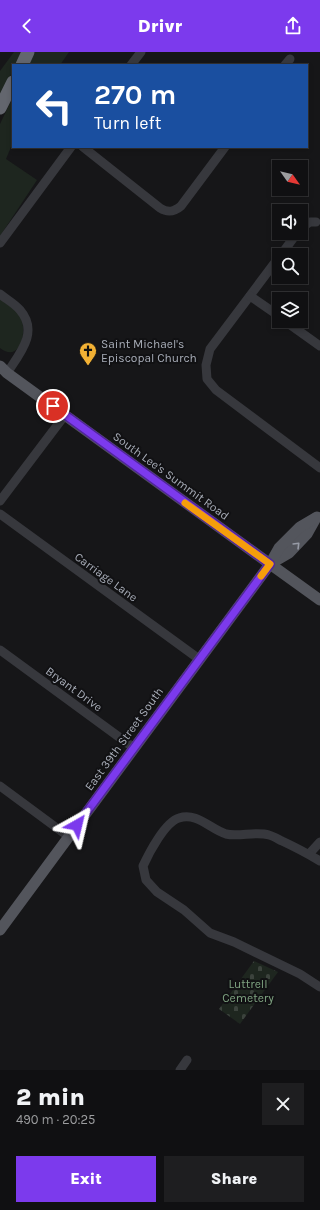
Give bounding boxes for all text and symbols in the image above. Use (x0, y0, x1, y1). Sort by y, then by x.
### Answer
icon: back (16, 15, 38, 37)
text: Drivr (138, 15, 182, 37)
icon: share (282, 15, 304, 37)
text: 270 m (94, 78, 176, 111)
icon: left (28, 80, 80, 132)
text: Turn left (94, 112, 162, 134)
north arrow (272, 160, 308, 196)
map controls (272, 160, 308, 328)
button: sound (272, 204, 308, 240)
button: search (272, 248, 308, 284)
button: layers (272, 292, 308, 328)
place label: Saint Michael's Episcopal Church (101, 337, 197, 365)
church icon: Saint Michael's Episcopal Church (78, 341, 98, 366)
pin (36, 389, 70, 423)
icon: arrive (42, 395, 64, 417)
street label: South Lee's Summit Road (110, 429, 232, 523)
one-way arrow (292, 542, 300, 550)
street label: Carriage Lane (72, 550, 140, 604)
street label: Bryant Drive (43, 664, 105, 714)
street label: East 39th Street South (82, 685, 166, 793)
position arrow (56, 804, 98, 846)
park label: Luttrell Cemetery (222, 977, 274, 1005)
text: 2 min (16, 1083, 85, 1111)
button: close (262, 1083, 304, 1125)
text: 490 m · 20:25 (16, 1112, 95, 1127)
button: Exit (16, 1156, 156, 1202)
button: Share (164, 1156, 304, 1202)

